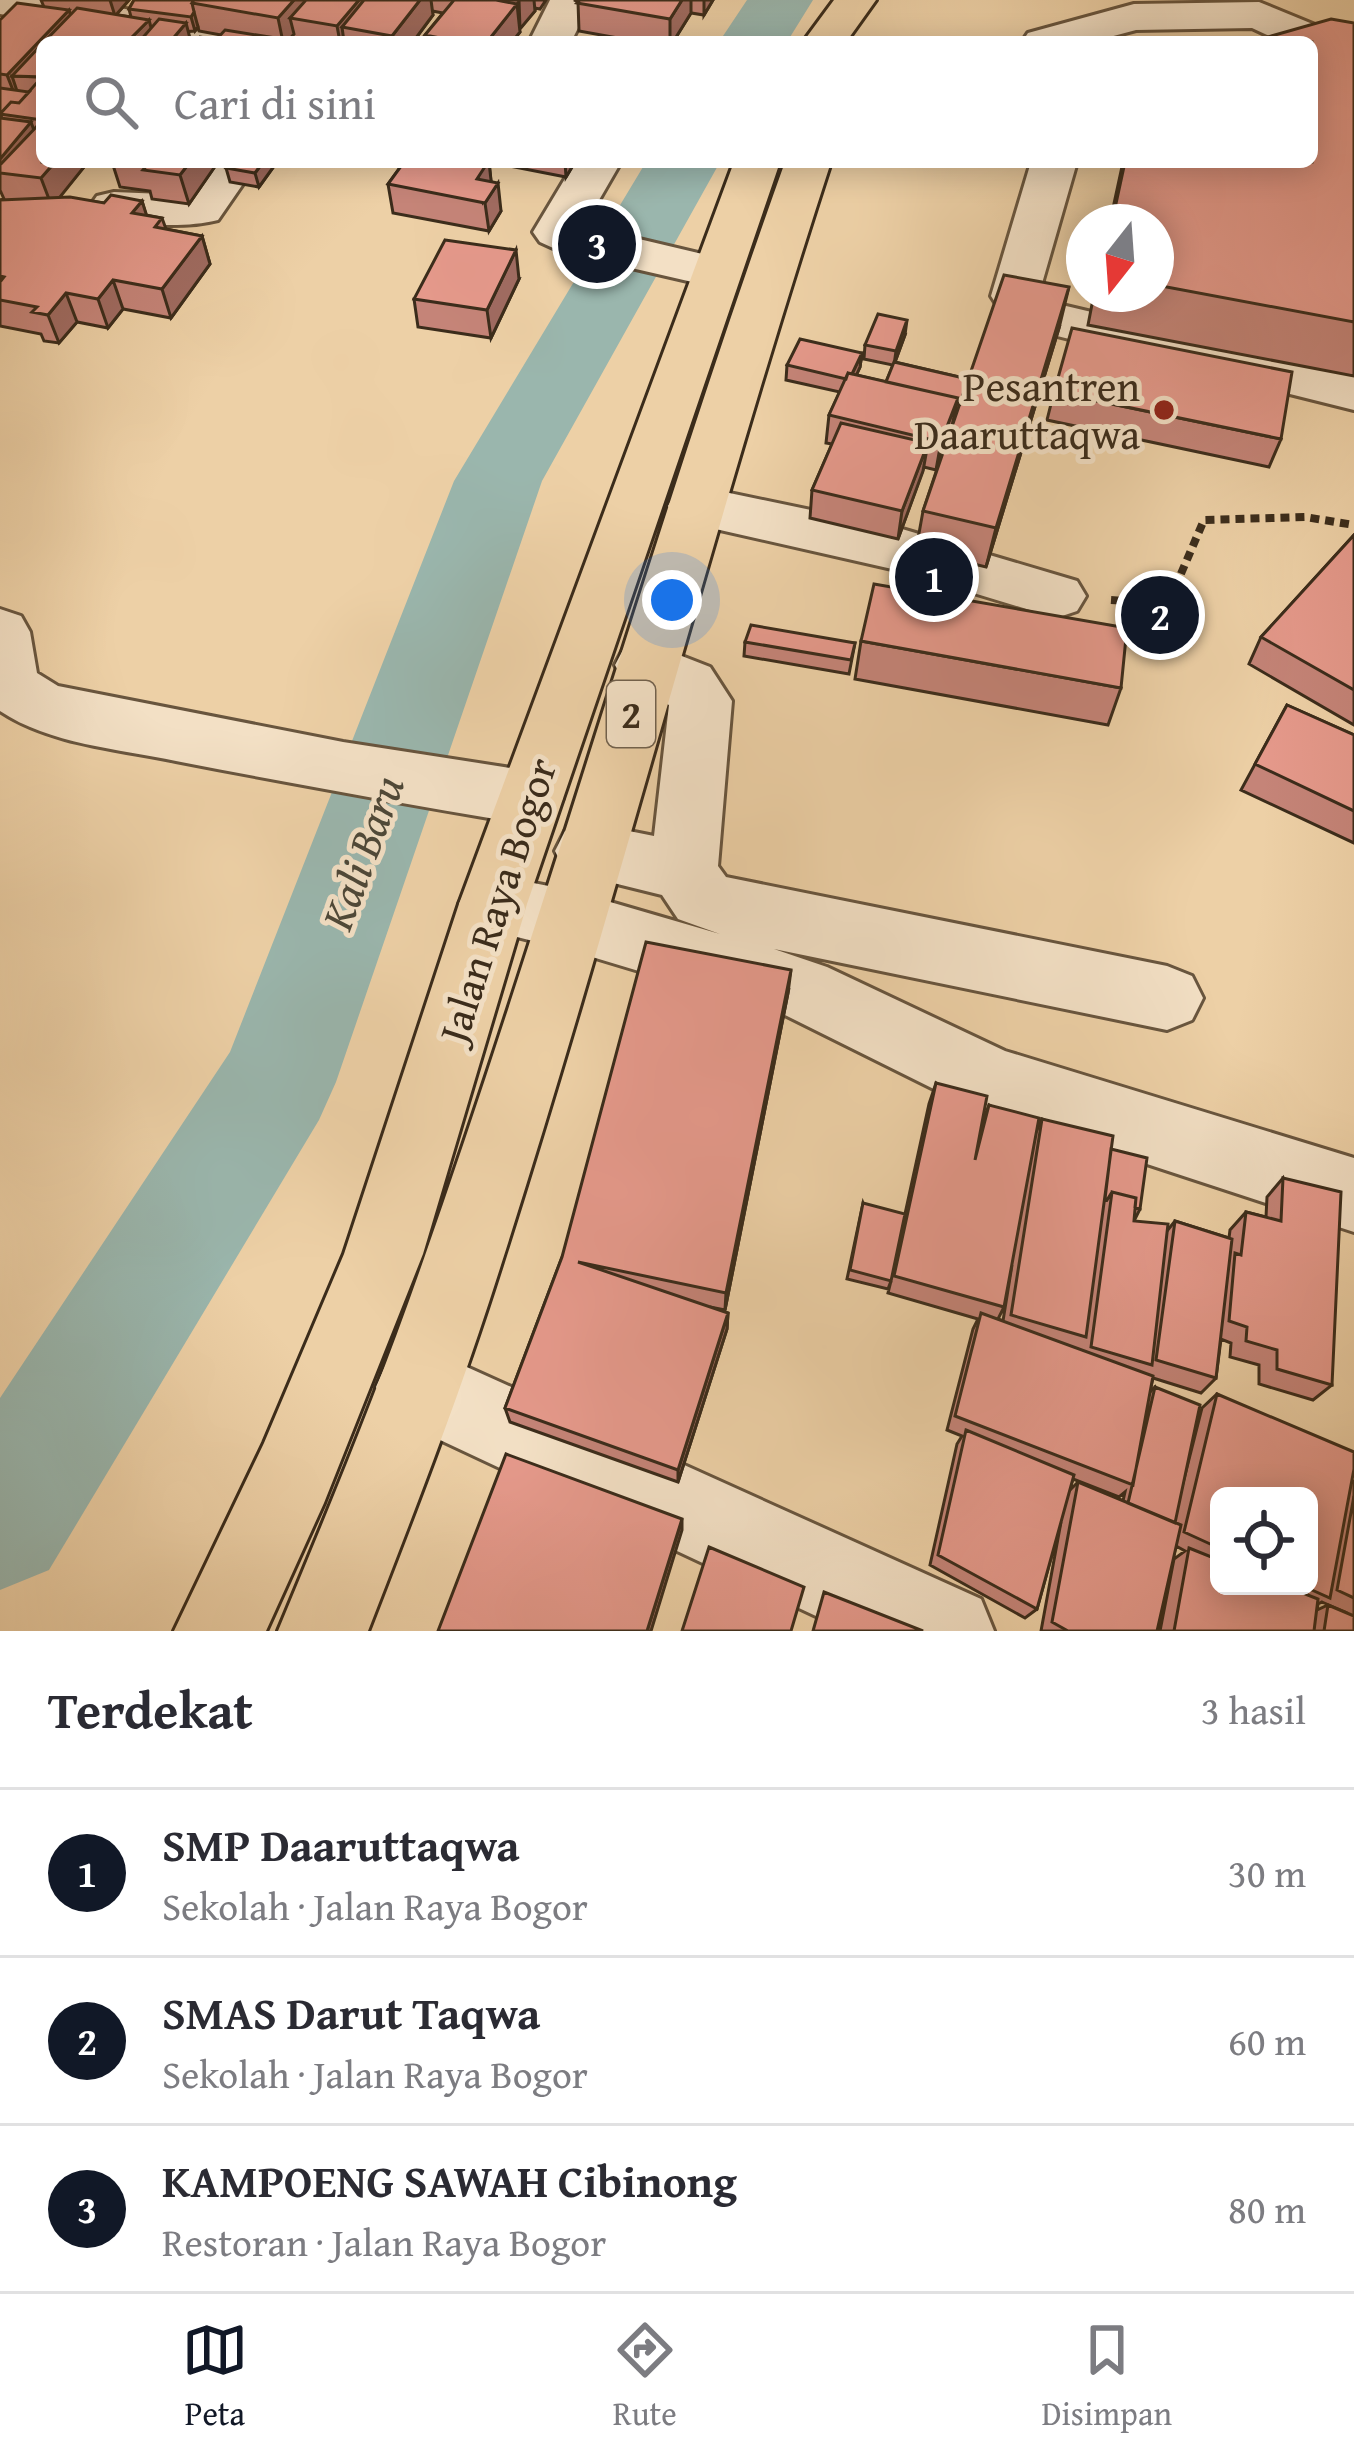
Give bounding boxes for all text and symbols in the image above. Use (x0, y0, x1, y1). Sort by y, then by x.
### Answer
search box (36, 36, 1318, 168)
icon: search (78, 69, 144, 135)
text: Cari di sini (174, 70, 376, 135)
pin: 3 (558, 199, 636, 289)
north arrow (1066, 204, 1174, 312)
place label: Pesantren Daaruttaqwa (914, 355, 1140, 464)
marker: Pesantren Daaruttaqwa (1151, 397, 1177, 423)
pin: 1 (895, 532, 973, 622)
your location (642, 570, 702, 630)
pin: 2 (1121, 570, 1199, 660)
road number: 2 (607, 681, 655, 747)
street label: Jalan Raya Bogor (420, 750, 571, 1055)
water label: Kali Baru (303, 765, 420, 939)
map controls (1210, 1487, 1318, 1595)
button: locate (1210, 1487, 1318, 1595)
text: Terdekat (48, 1672, 253, 1747)
text: 3 hasil (1201, 1681, 1306, 1738)
text: SMP Daaruttaqwa (162, 1812, 519, 1877)
text: 1 (77, 1844, 97, 1901)
text: 30 m (1228, 1844, 1306, 1901)
text: Sekolah · Jalan Raya Bogor (162, 1877, 588, 1934)
text: SMAS Darut Taqwa (162, 1980, 540, 2045)
text: 2 (77, 2012, 97, 2069)
text: 60 m (1228, 2012, 1306, 2069)
text: Sekolah · Jalan Raya Bogor (162, 2045, 588, 2102)
text: KAMPOENG SAWAH Cibinong (162, 2148, 737, 2213)
text: 3 (77, 2180, 97, 2237)
text: 80 m (1228, 2180, 1306, 2237)
text: Restoran · Jalan Raya Bogor (162, 2213, 606, 2270)
tab: Peta (182, 2317, 248, 2437)
tab: Rute (612, 2317, 678, 2437)
tab: Disimpan (1041, 2317, 1172, 2437)

